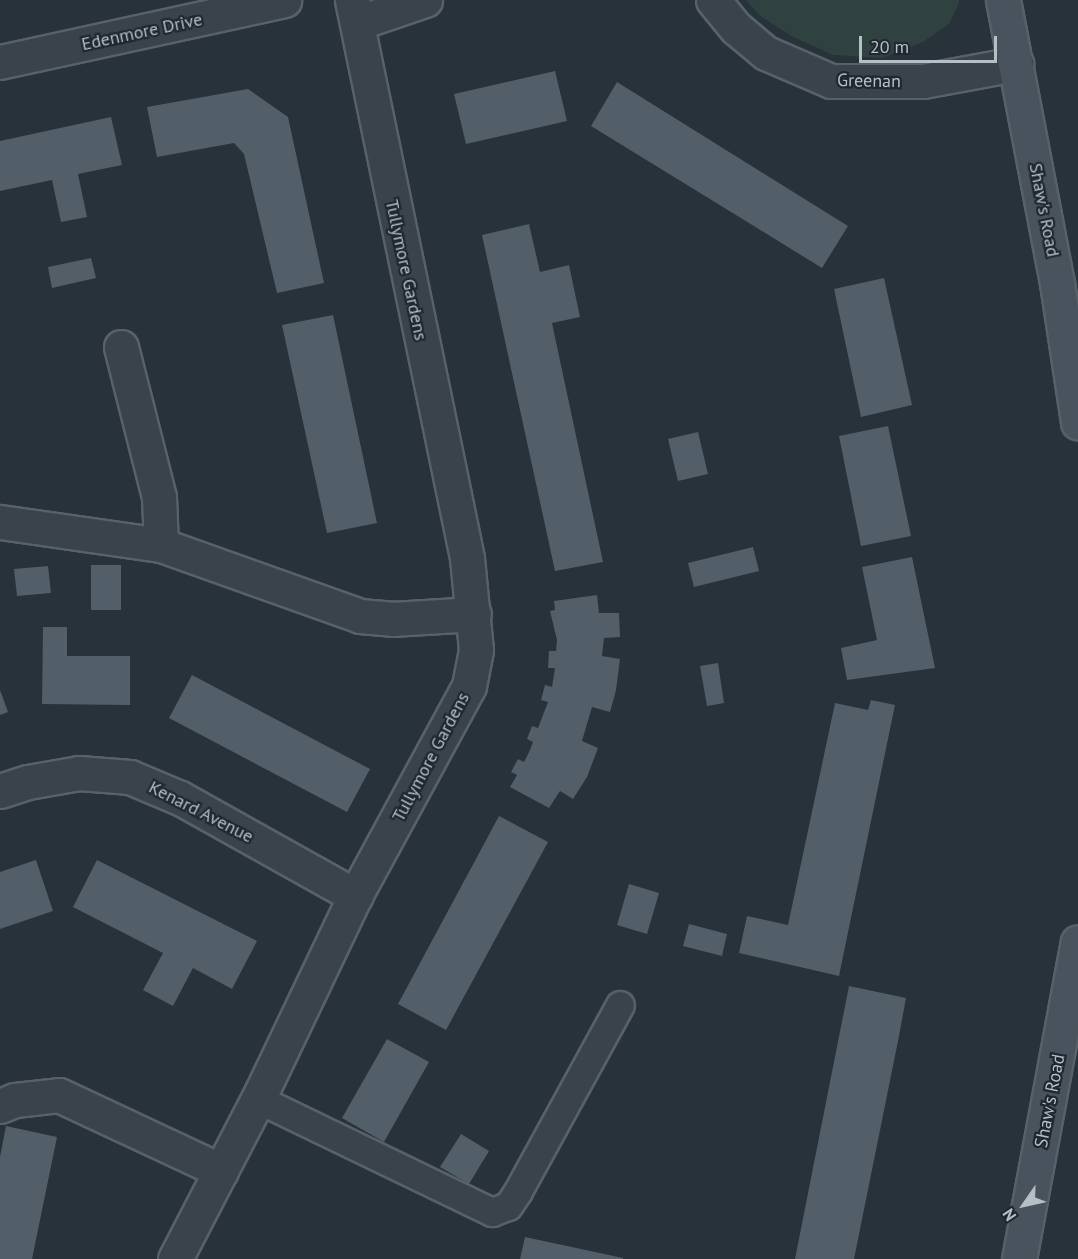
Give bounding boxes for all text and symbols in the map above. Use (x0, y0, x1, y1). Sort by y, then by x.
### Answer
street label: Edenmore Drive (80, 9, 204, 55)
scale bar (862, 24, 1000, 62)
text: 20 m (870, 35, 909, 58)
street label: Greenan (837, 70, 901, 92)
street label: Shaw's Road (1024, 161, 1064, 259)
street label: Tullymore Gardens (381, 198, 431, 342)
street label: Tullymore Gardens (388, 689, 474, 825)
street label: Kenard Avenue (145, 776, 257, 848)
street label: Shaw's Road (1030, 1052, 1070, 1150)
north arrow (994, 1175, 1054, 1235)
text: N (998, 1205, 1020, 1225)

